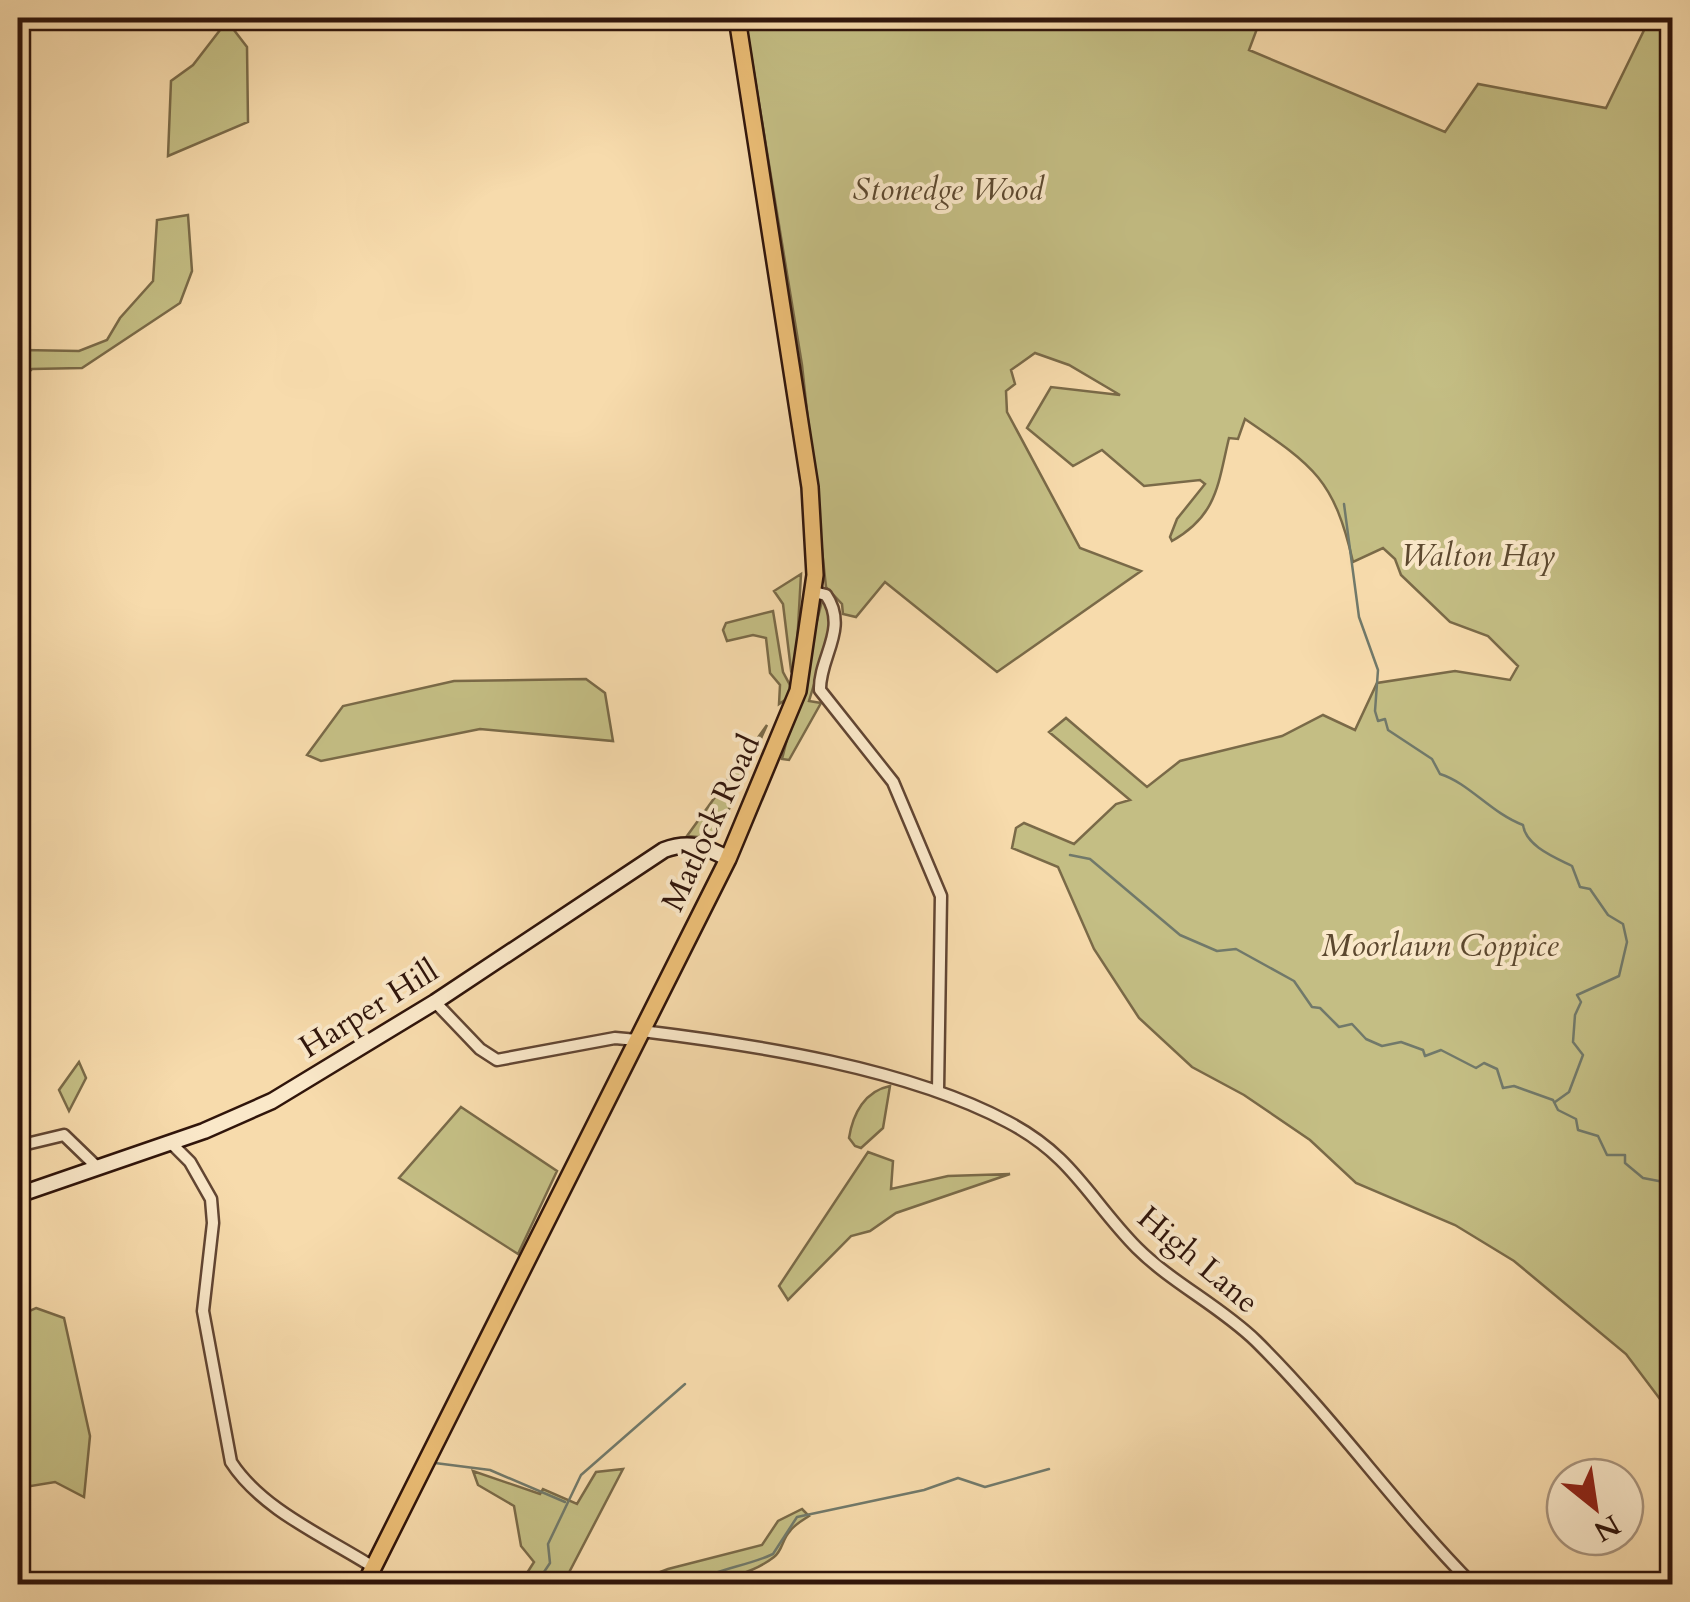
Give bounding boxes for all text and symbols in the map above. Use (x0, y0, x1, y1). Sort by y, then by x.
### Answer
park label: Stonedge Wood (853, 168, 1045, 212)
park label: Walton Hay (1401, 534, 1556, 578)
street label: Matlock Road (651, 728, 771, 918)
park label: Moorlawn Coppice (1321, 924, 1559, 968)
street label: Harper Hill (291, 949, 447, 1069)
street label: High Lane (1128, 1196, 1268, 1324)
north arrow (1545, 1457, 1645, 1557)
text: N (1587, 1505, 1627, 1550)

